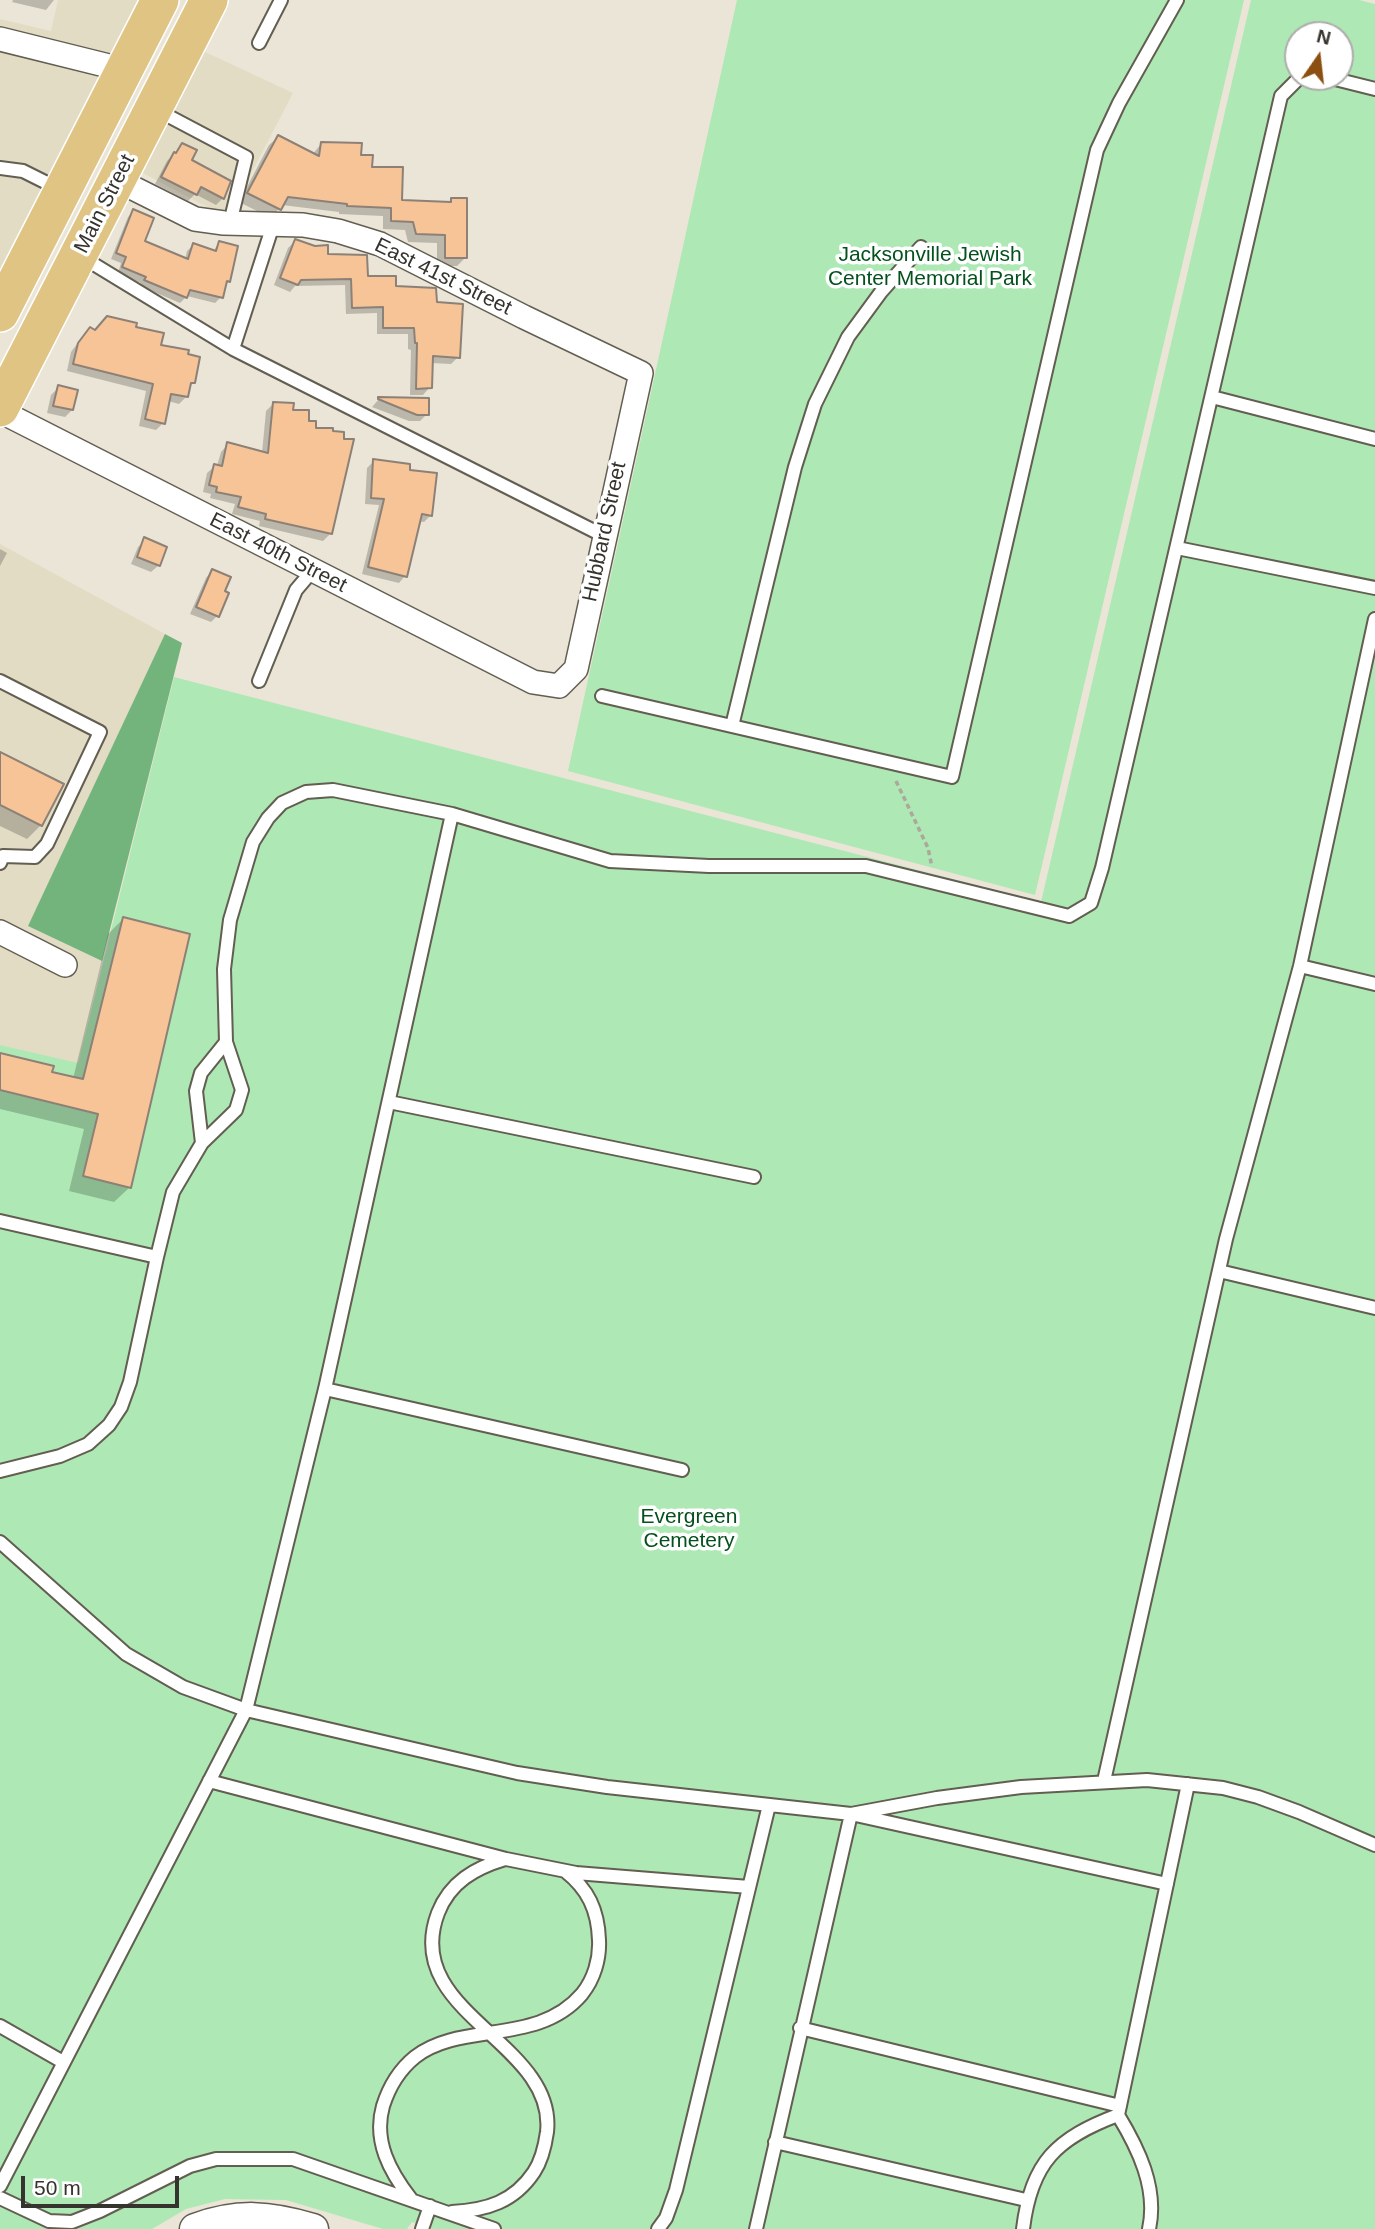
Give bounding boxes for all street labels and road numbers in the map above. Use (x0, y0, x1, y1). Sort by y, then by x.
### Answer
street label: Main Street (69, 150, 141, 258)
street label: East 41st Street (370, 233, 516, 321)
street label: Hubbard Street (578, 460, 632, 604)
street label: East 40th Street (205, 508, 351, 598)

